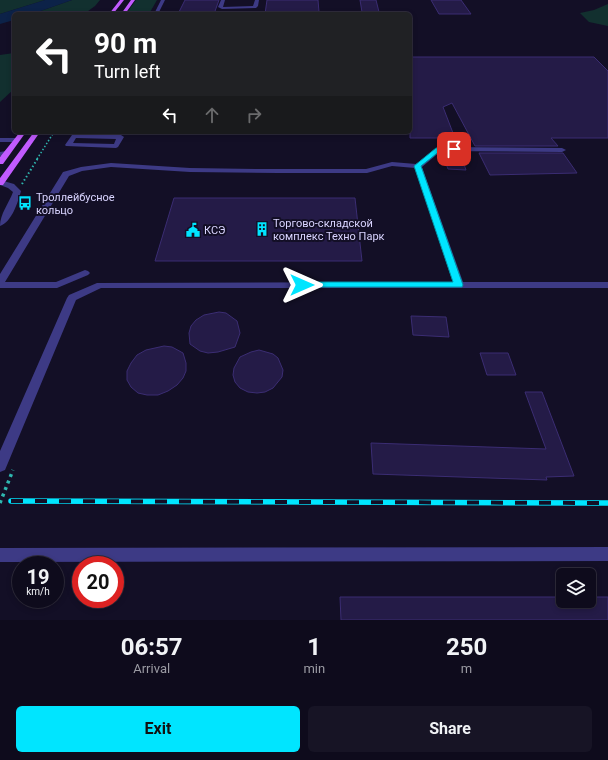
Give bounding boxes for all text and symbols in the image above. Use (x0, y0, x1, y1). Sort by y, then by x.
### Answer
text: 90 m (94, 27, 157, 60)
icon: left (28, 28, 80, 80)
text: Turn left (94, 61, 160, 82)
icon: left (159, 104, 181, 126)
icon: ahead (201, 104, 223, 126)
icon: right (243, 104, 265, 126)
pin (437, 132, 471, 166)
icon: arrive (443, 138, 465, 160)
place label: Троллейбусное кольцо (36, 191, 115, 217)
bus stop icon: Троллейбусное кольцо (17, 195, 33, 211)
place label: Торгово-складской комплекс Техно Парк (273, 217, 385, 243)
building icon: Торгово-складской комплекс Техно Парк (254, 221, 270, 237)
public building icon: КСЭ (185, 222, 201, 238)
place label: КСЭ (204, 224, 225, 237)
position arrow (281, 264, 323, 306)
speed limit sign: 20 (72, 556, 124, 608)
text: 19 (27, 565, 49, 589)
map controls (556, 568, 596, 608)
button: layers (556, 568, 596, 608)
text: km/h (26, 586, 50, 597)
text: 06:57 (121, 633, 183, 661)
text: 1 (307, 633, 321, 661)
text: 250 (446, 633, 487, 661)
text: Arrival (133, 661, 170, 676)
text: min (303, 661, 325, 676)
text: m (461, 661, 472, 676)
button: Exit (16, 706, 300, 752)
button: Share (308, 706, 592, 752)

